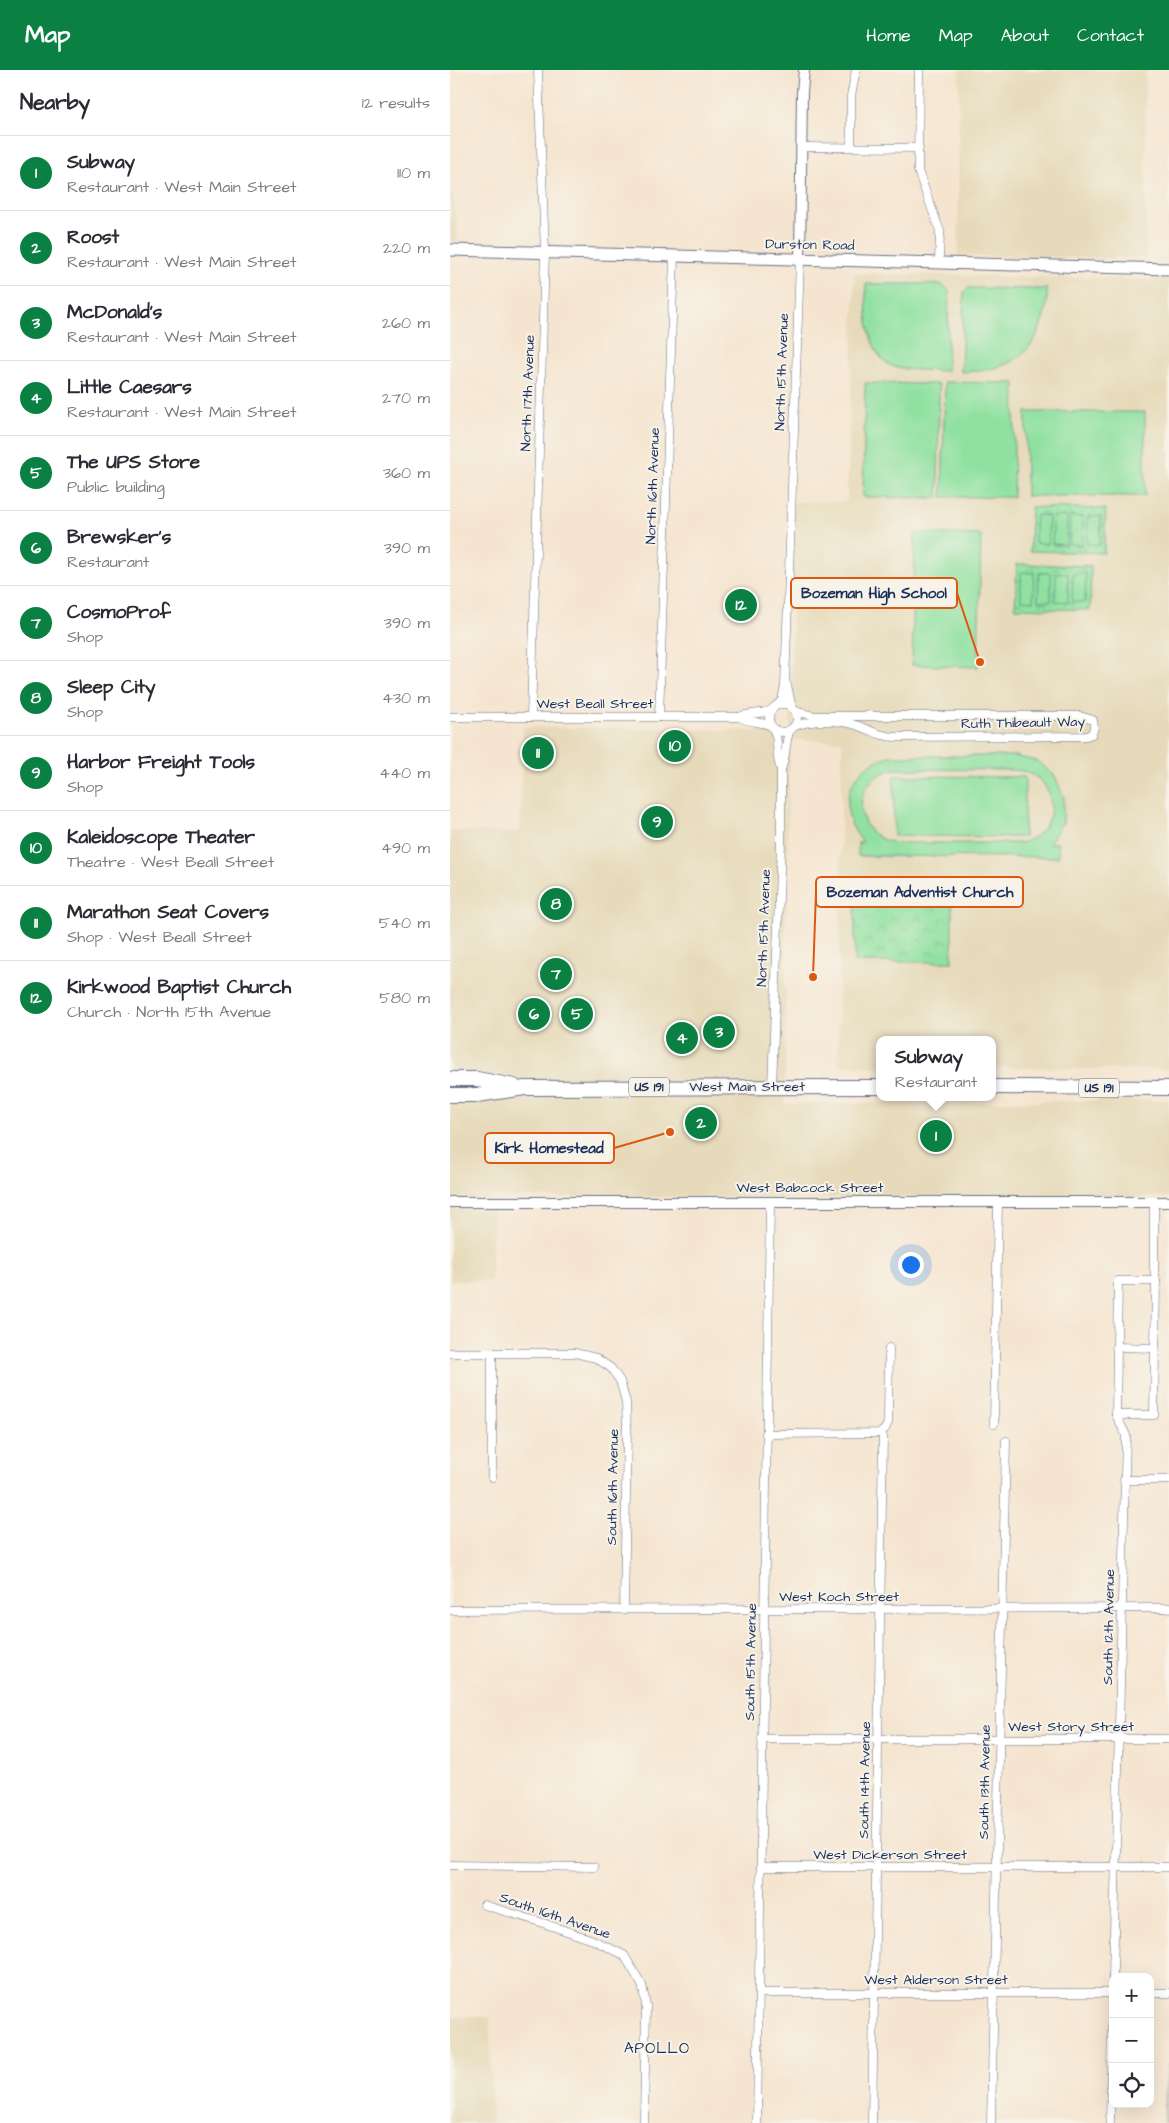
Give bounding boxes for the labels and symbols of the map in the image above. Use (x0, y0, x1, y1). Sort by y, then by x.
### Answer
street label: Durston Road (765, 234, 855, 256)
street label: North 15th Avenue (770, 312, 794, 431)
street label: North 17th Avenue (516, 334, 540, 452)
street label: North 16th Avenue (641, 427, 665, 545)
callout: Bozeman High School (791, 578, 957, 608)
text: Bozeman High School (801, 583, 948, 606)
pin: 12 (725, 586, 757, 624)
street label: West Beall Street (537, 694, 654, 714)
street label: Ruth Thibeault Way (961, 712, 1086, 734)
pin: 10 (659, 727, 691, 765)
pin: 11 (522, 734, 554, 772)
pin: 9 (641, 803, 673, 841)
street label: North 15th Avenue (752, 868, 776, 987)
callout: Bozeman Adventist Church (816, 877, 1023, 907)
text: Bozeman Adventist Church (827, 882, 1014, 903)
pin: 8 (540, 885, 572, 923)
pin: 7 (540, 955, 572, 993)
pin: 6 (518, 995, 550, 1033)
pin: 5 (561, 995, 593, 1033)
pin: 3 (703, 1013, 735, 1051)
pin: 4 (666, 1019, 698, 1057)
street label: West Main Street (689, 1077, 805, 1097)
road number: US 191 (629, 1078, 669, 1096)
road number: US 191 (1079, 1078, 1119, 1098)
pin: 2 (685, 1104, 717, 1142)
pin: 1 (920, 1117, 952, 1155)
callout: Kirk Homestead (485, 1133, 614, 1163)
text: Kirk Homestead (494, 1138, 604, 1159)
street label: West Babcock Street (737, 1178, 884, 1198)
your location (898, 1252, 924, 1278)
street label: South 16th Avenue (602, 1428, 624, 1545)
street label: South 12th Avenue (1098, 1569, 1120, 1685)
street label: West Koch Street (779, 1587, 899, 1607)
street label: South 15th Avenue (740, 1603, 762, 1721)
street label: West Story Street (1008, 1717, 1134, 1737)
street label: South 14th Avenue (854, 1721, 876, 1839)
street label: South 13th Avenue (974, 1724, 996, 1840)
street label: West Dickerson Street (813, 1845, 967, 1865)
street label: South 16th Avenue (497, 1888, 614, 1945)
street label: West Alderson Street (864, 1970, 1008, 1990)
district label: APOLLO (624, 2038, 690, 2059)

